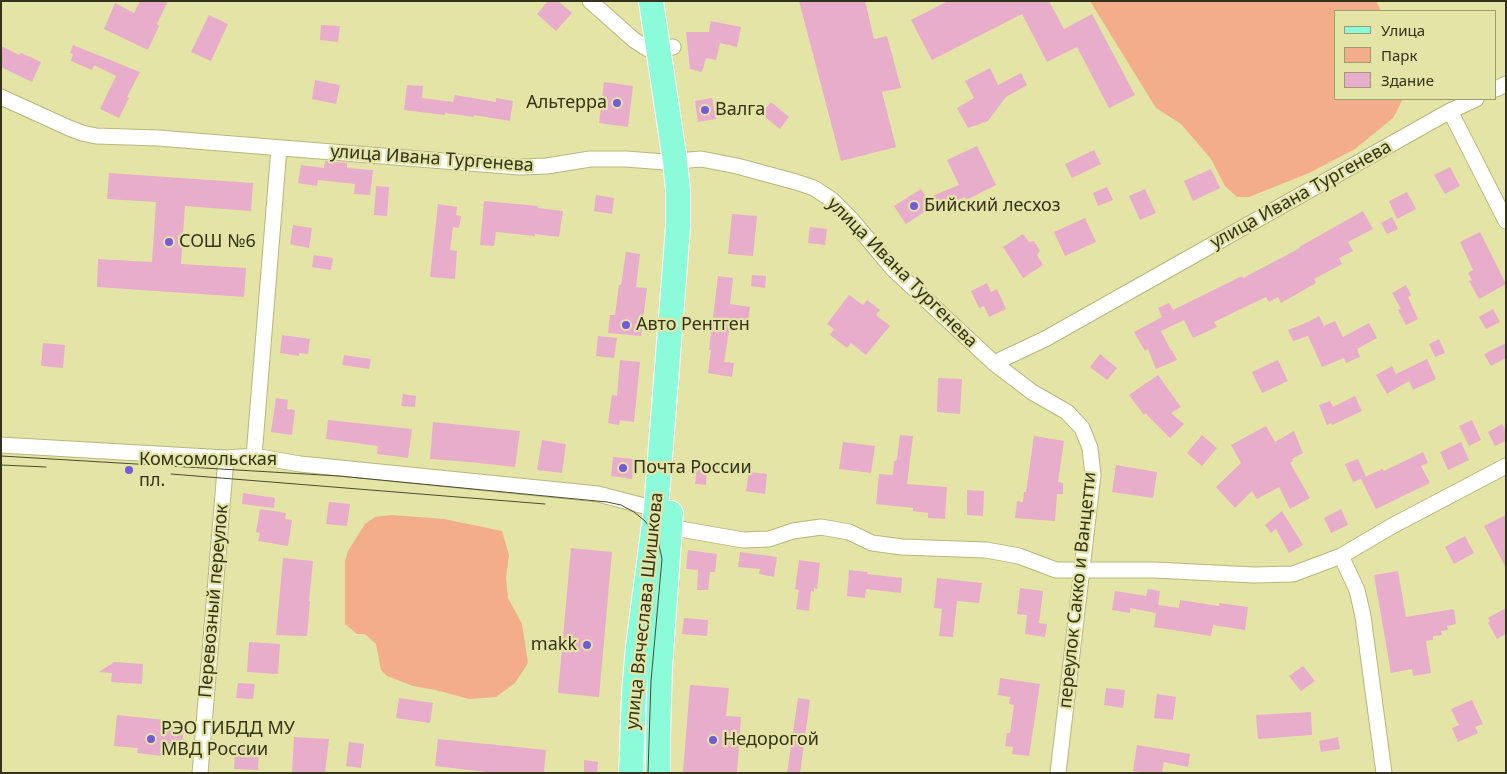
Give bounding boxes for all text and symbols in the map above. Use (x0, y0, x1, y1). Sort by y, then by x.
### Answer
legend (1334, 10, 1497, 100)
text: Улица (1381, 20, 1425, 40)
text: Парк (1381, 45, 1417, 65)
text: Здание (1381, 70, 1434, 90)
place label: Альтерра (526, 92, 607, 114)
marker: Альтерра (611, 97, 623, 109)
place label: Валга (715, 99, 765, 121)
marker: Валга (699, 104, 711, 116)
street label: улица Ивана Тургенева (1207, 136, 1395, 254)
street label: улица Ивана Тургенева (330, 141, 534, 177)
street label: улица Ивана Тургенева (822, 193, 982, 353)
place label: Бийский лесхоз (924, 195, 1061, 217)
marker: Бийский лесхоз (908, 200, 920, 212)
place label: СОШ №6 (179, 231, 256, 253)
marker: СОШ №6 (163, 236, 175, 248)
place label: Авто Рентген (636, 314, 750, 336)
marker: Авто Рентген (620, 319, 632, 331)
place label: Комсомольская пл. (139, 449, 277, 492)
place label: Почта России (633, 457, 752, 479)
marker: Почта России (617, 462, 629, 474)
marker: Комсомольская пл. (123, 464, 135, 476)
street label: переулок Сакко и Ванцетти (1055, 471, 1101, 709)
street label: улица Вячеслава Шишкова (622, 491, 668, 731)
street label: Перевозный переулок (195, 503, 233, 699)
place label: makk (531, 634, 577, 656)
marker: makk (581, 639, 593, 651)
place label: РЭО ГИБДД МУ МВД России (161, 718, 295, 761)
place label: Недорогой (723, 729, 819, 751)
marker: РЭО ГИБДД МУ МВД России (145, 733, 157, 745)
marker: Недорогой (707, 734, 719, 746)

